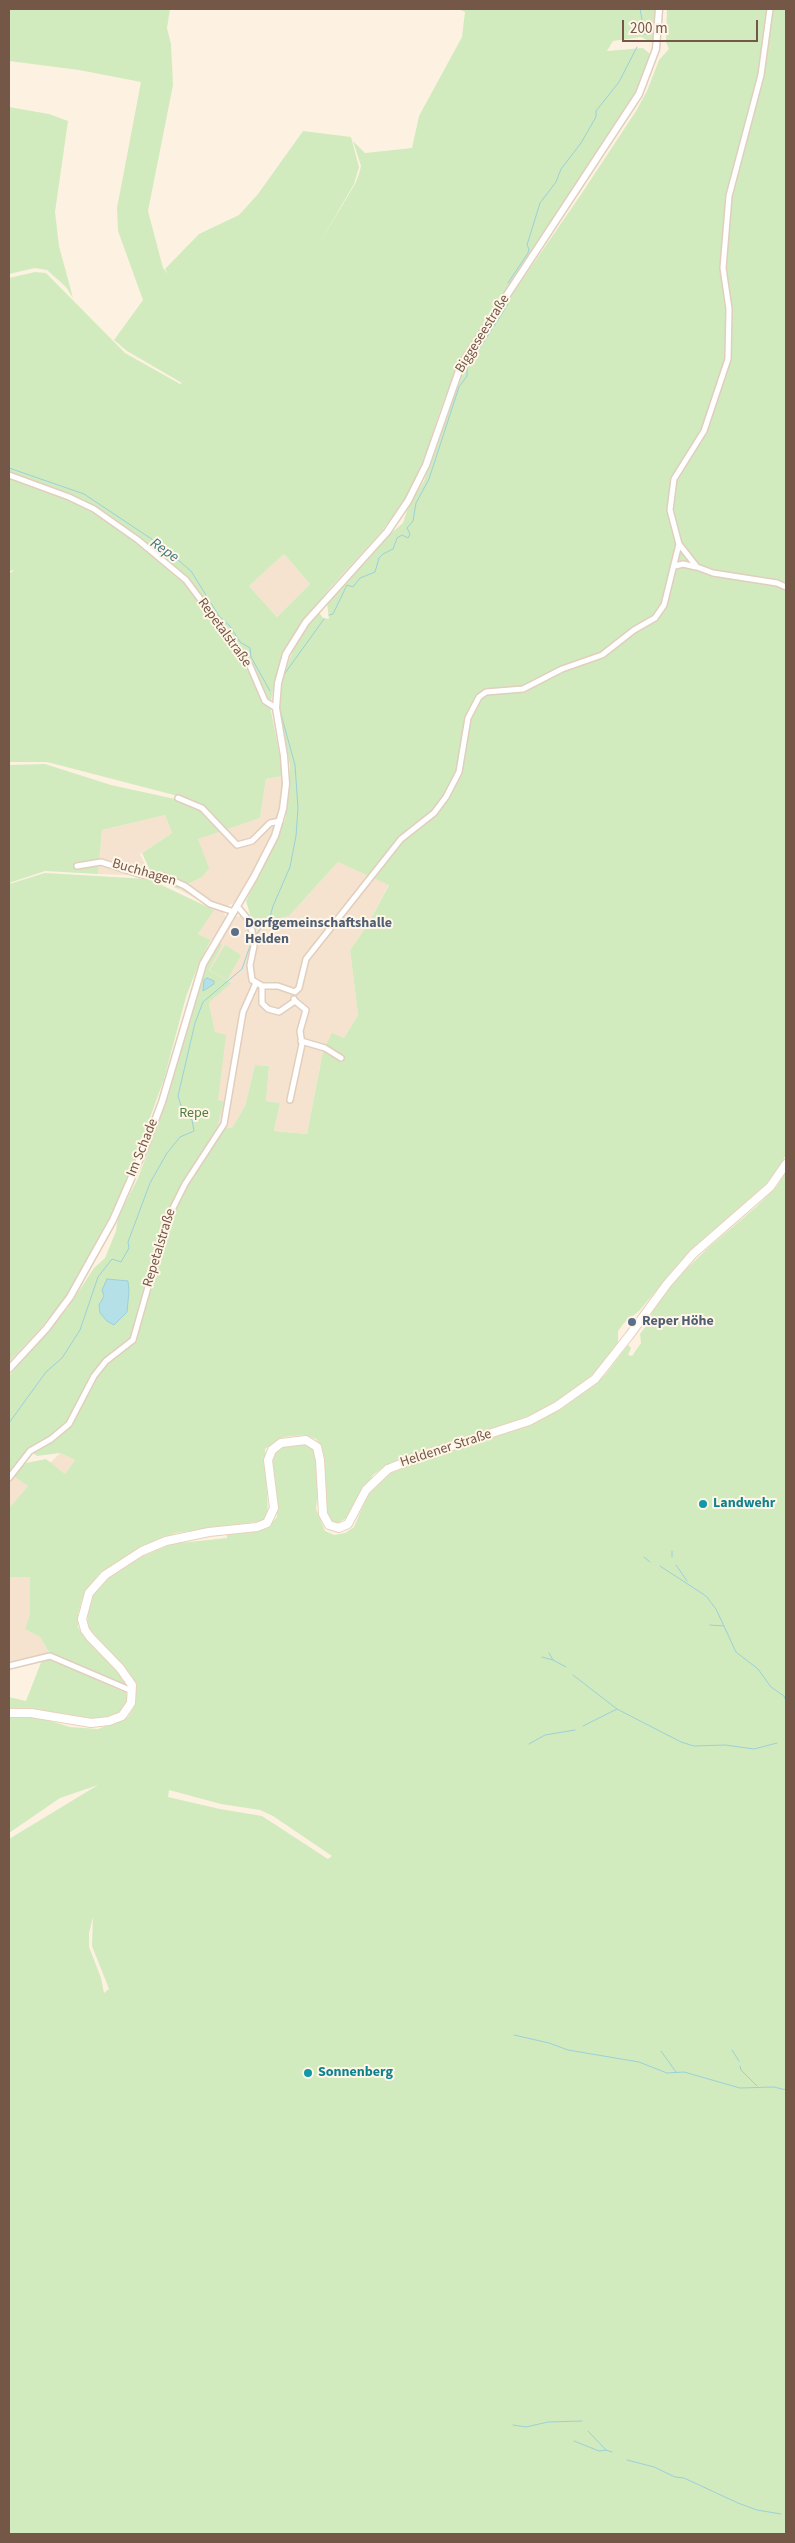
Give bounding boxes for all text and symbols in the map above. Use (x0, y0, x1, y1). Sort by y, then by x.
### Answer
scale bar (625, 10, 761, 42)
text: 200 m (630, 18, 668, 39)
street label: Biggeseestraße (452, 292, 514, 376)
water label: Repe (146, 535, 182, 567)
street label: Repetalstraße (193, 595, 255, 671)
street label: Buchhagen (110, 856, 178, 890)
place label: Dorfgemeinschaftshalle Helden (245, 916, 392, 949)
marker: Dorfgemeinschaftshalle Helden (229, 926, 241, 938)
park label: Repe (179, 1106, 209, 1122)
street label: Im Schade (124, 1116, 162, 1180)
street label: Repetalstraße (140, 1207, 180, 1289)
place label: Reper Höhe (642, 1314, 714, 1330)
marker: Reper Höhe (626, 1316, 638, 1328)
street label: Heldener Straße (398, 1426, 494, 1472)
place label: Landwehr (713, 1496, 775, 1512)
marker: Landwehr (697, 1498, 709, 1510)
place label: Sonnenberg (318, 2065, 393, 2081)
marker: Sonnenberg (302, 2067, 314, 2079)

